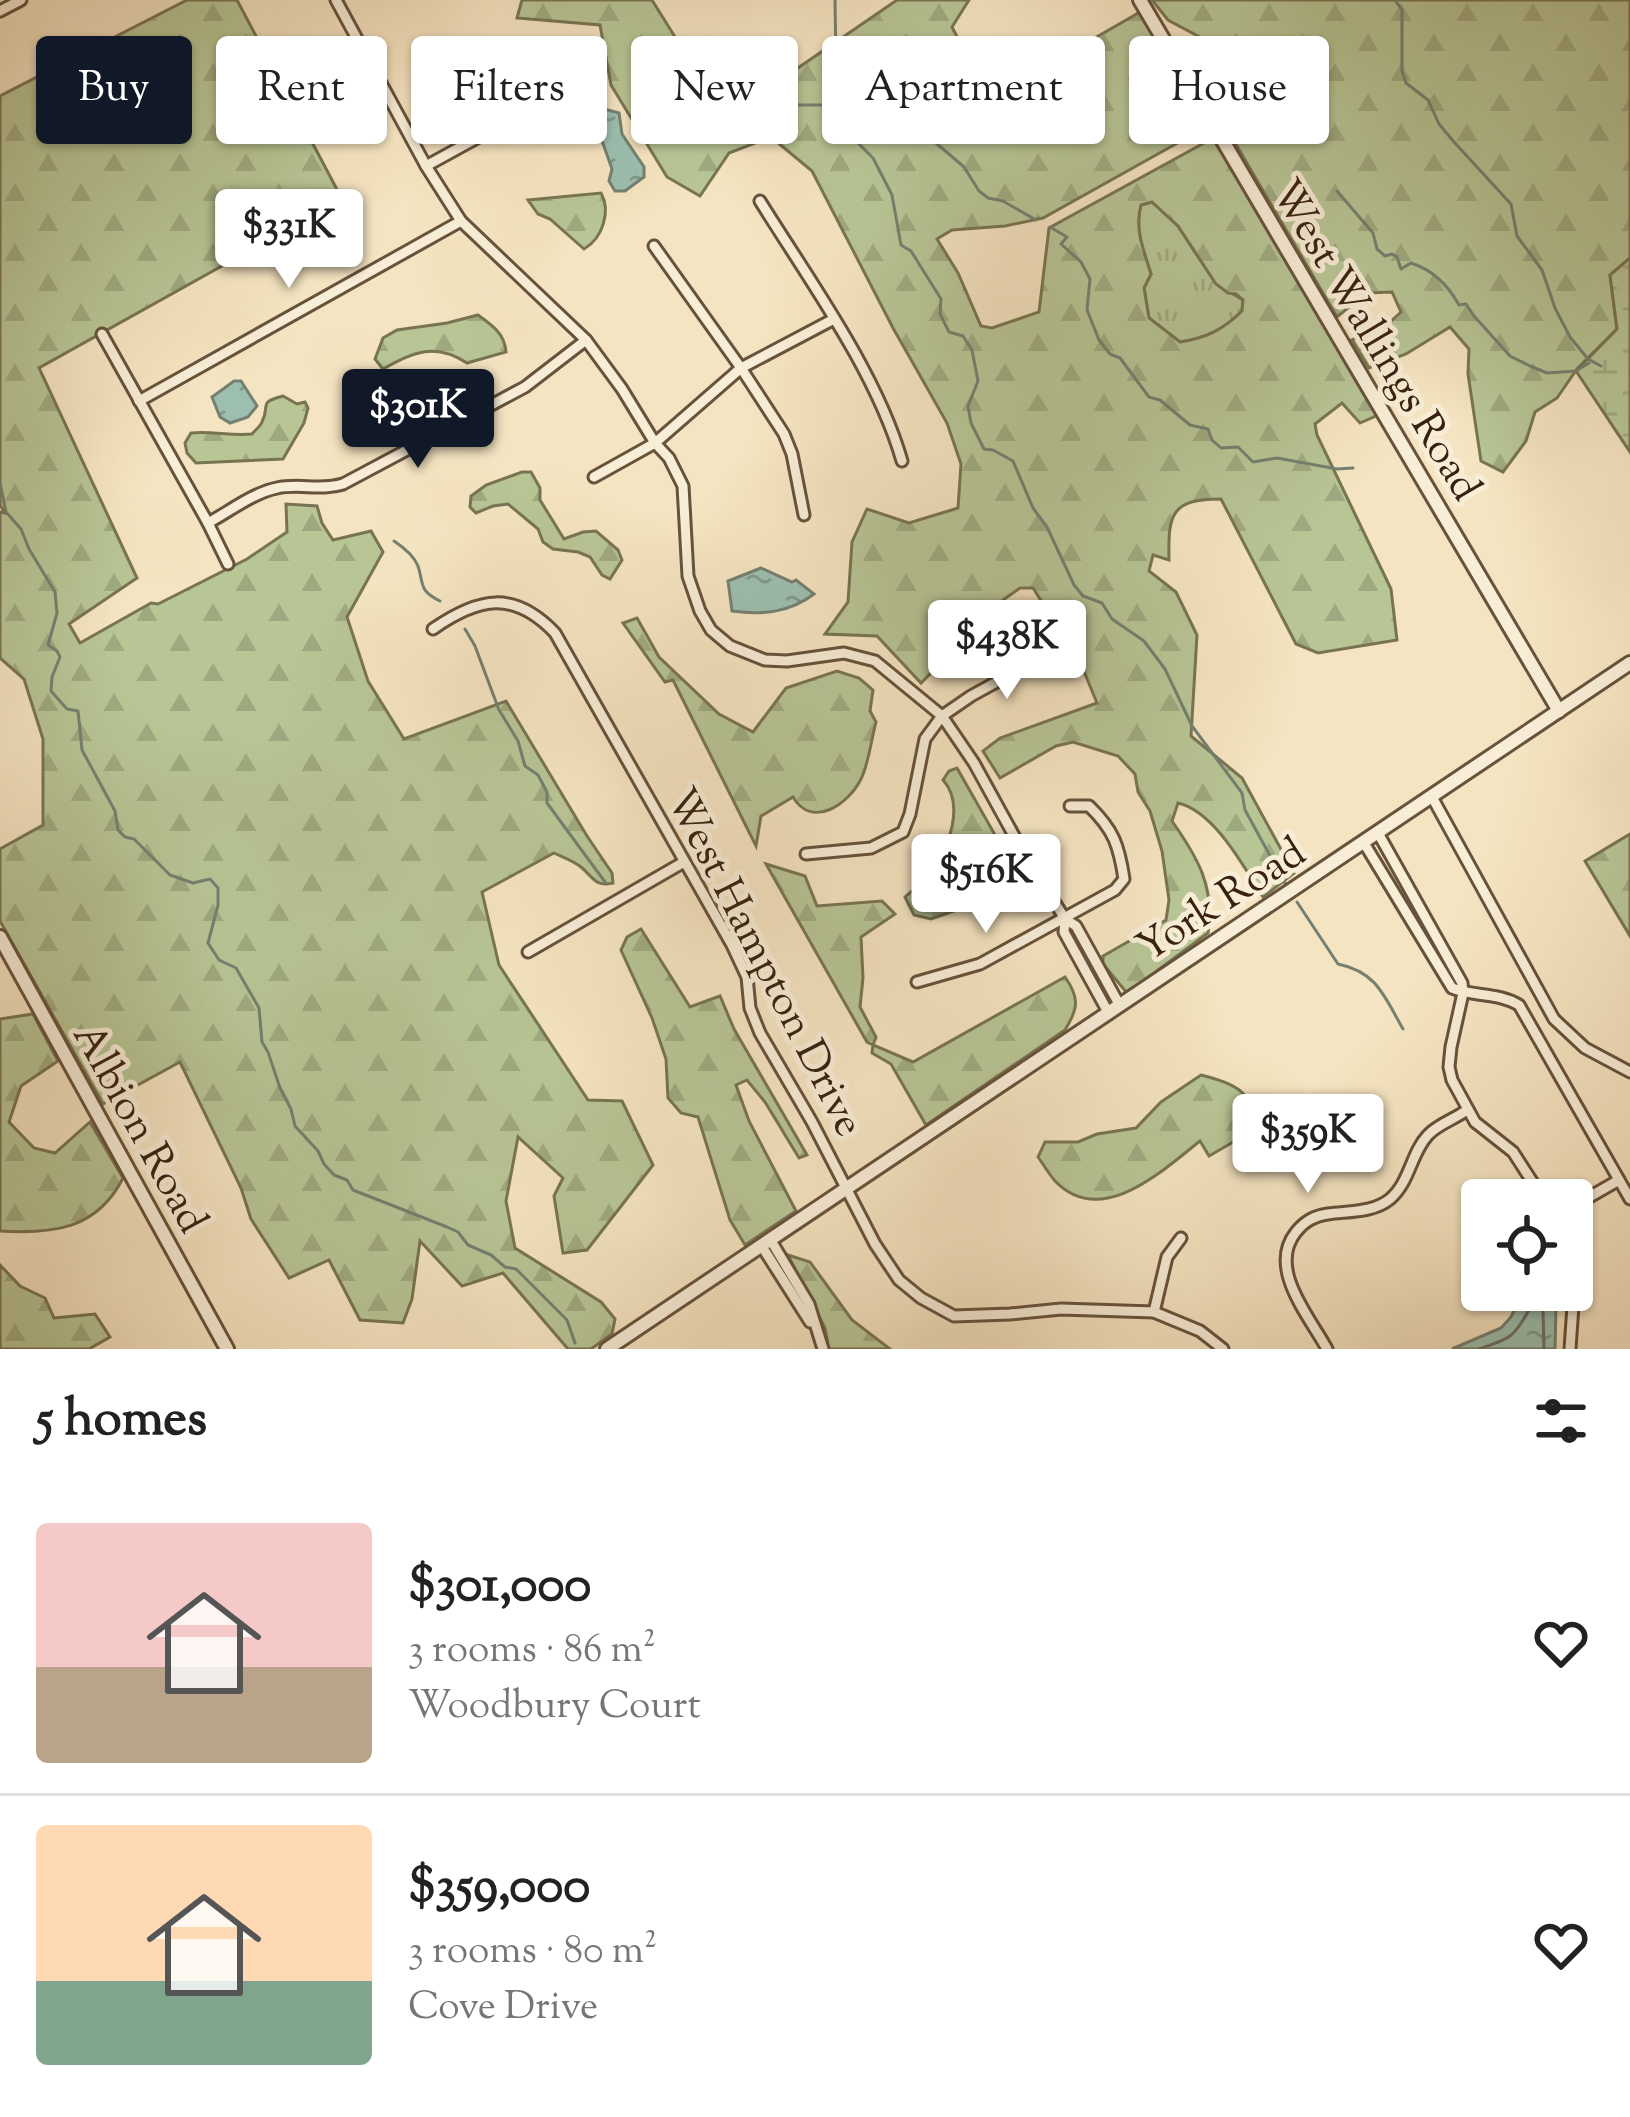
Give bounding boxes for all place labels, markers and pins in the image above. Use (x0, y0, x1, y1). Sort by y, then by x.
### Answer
pin: $331K (205, 189, 373, 291)
pin: $301K (334, 369, 502, 471)
pin: $438K (923, 600, 1091, 702)
pin: $516K (902, 834, 1070, 936)
pin: $359K (1224, 1094, 1392, 1196)

